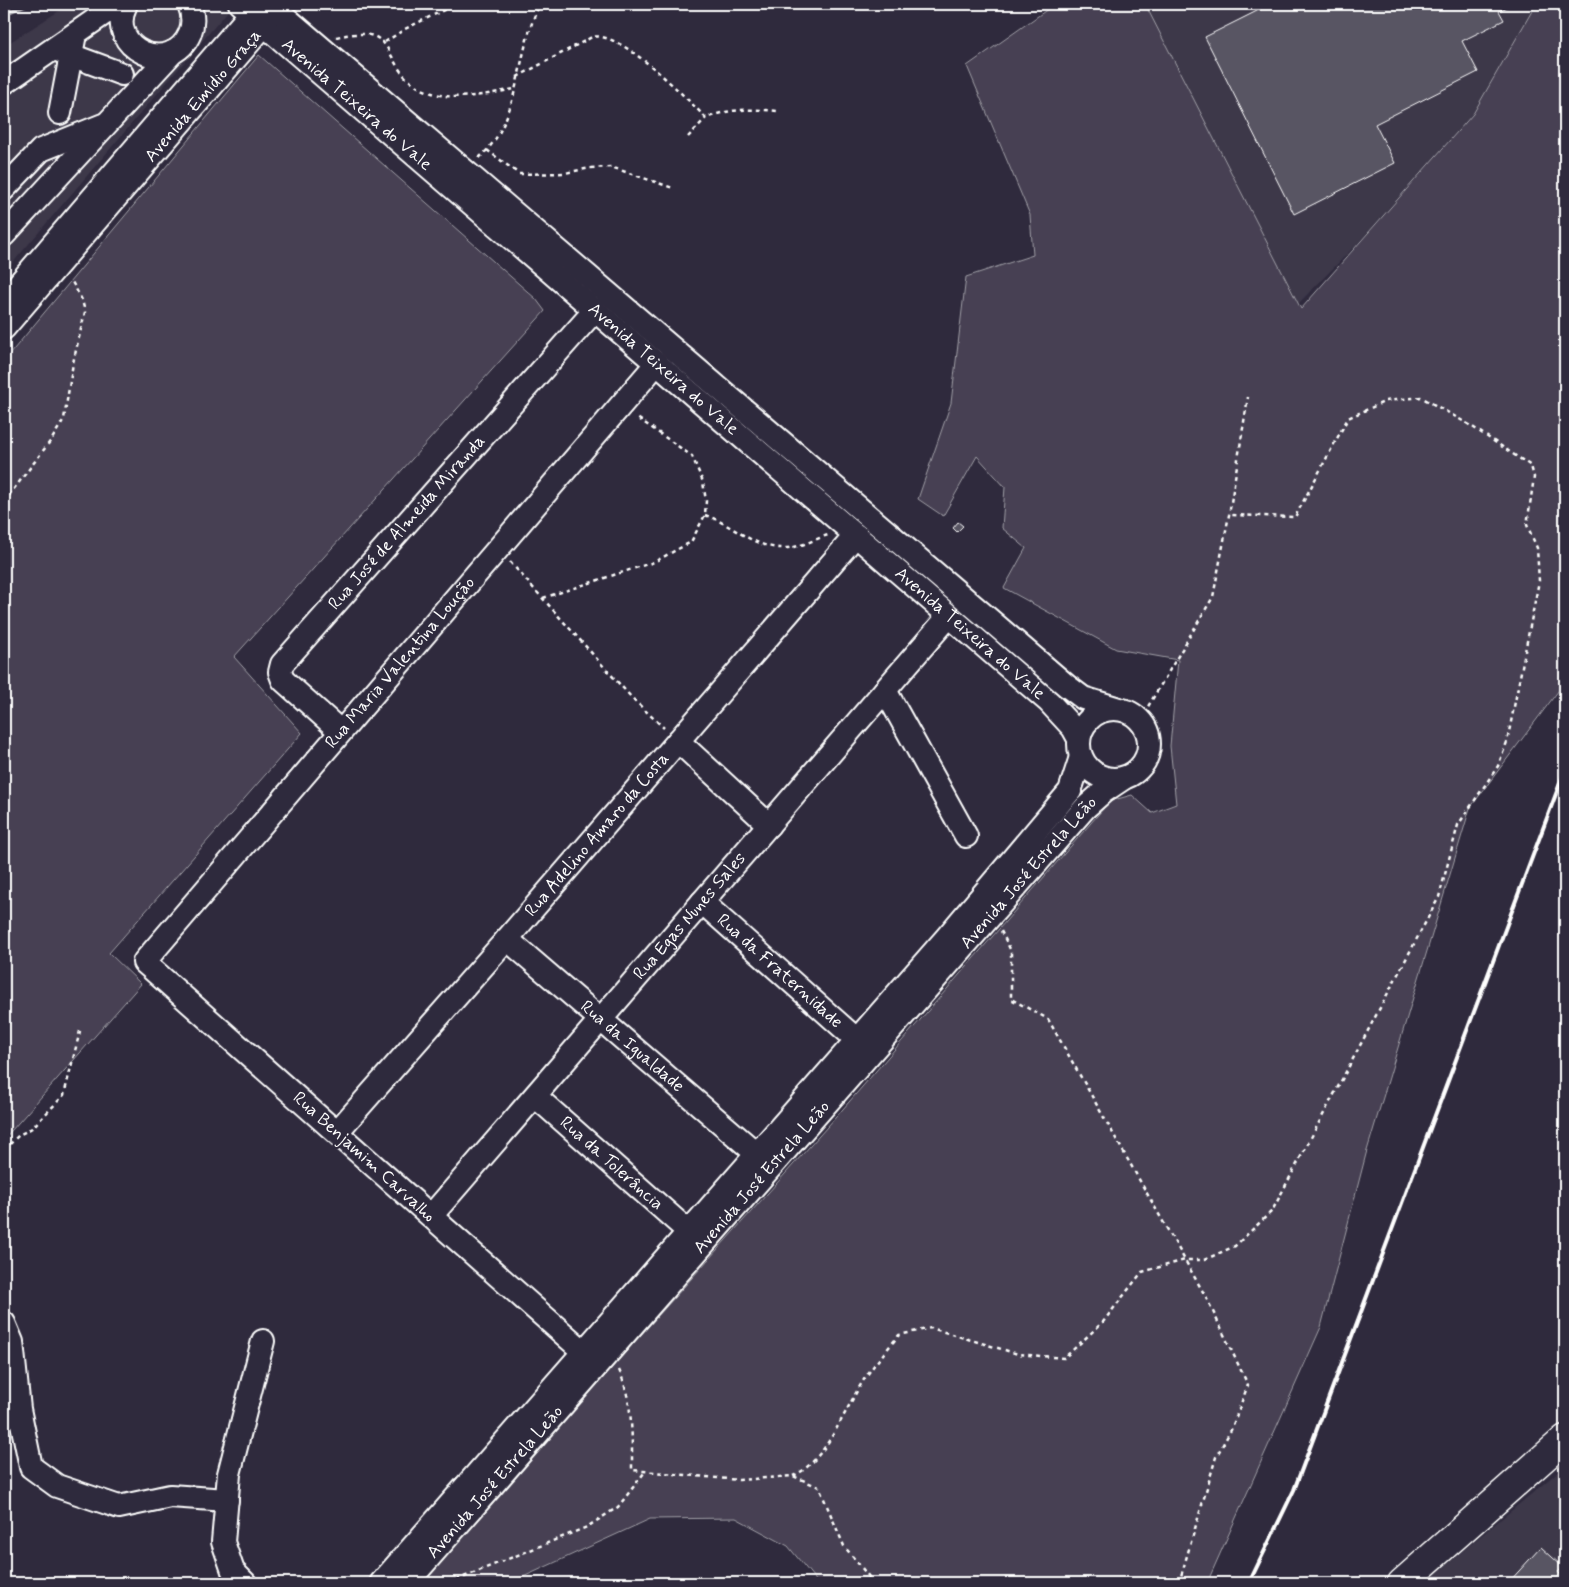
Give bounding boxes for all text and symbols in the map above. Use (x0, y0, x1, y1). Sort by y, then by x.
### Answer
street label: Avenida Emídio Graça (139, 24, 267, 167)
street label: Avenida Teixeira do Vale (276, 33, 437, 176)
street label: Avenida Teixeira do Vale (583, 297, 744, 441)
street label: Rua José de Almeida Miranda (323, 430, 491, 615)
street label: Avenida Teixeira do Vale (889, 562, 1050, 706)
street label: Rua Maria Valentina Loução (320, 572, 481, 754)
street label: Rua Adelino Amaro da Costa (519, 747, 675, 922)
street label: Avenida José Estrela Leão (955, 791, 1102, 954)
street label: Rua Egas Nunes Sales (628, 847, 752, 985)
street label: Rua da Fraternidade (711, 909, 848, 1034)
street label: Rua da Igualdade (575, 995, 689, 1098)
street label: Rua Benjamim Carvalho (287, 1086, 441, 1228)
street label: Avenida José Estrela Leão (688, 1096, 836, 1259)
street label: Rua da Tolerância (554, 1111, 669, 1216)
street label: Avenida José Estrela Leão (422, 1400, 569, 1564)

